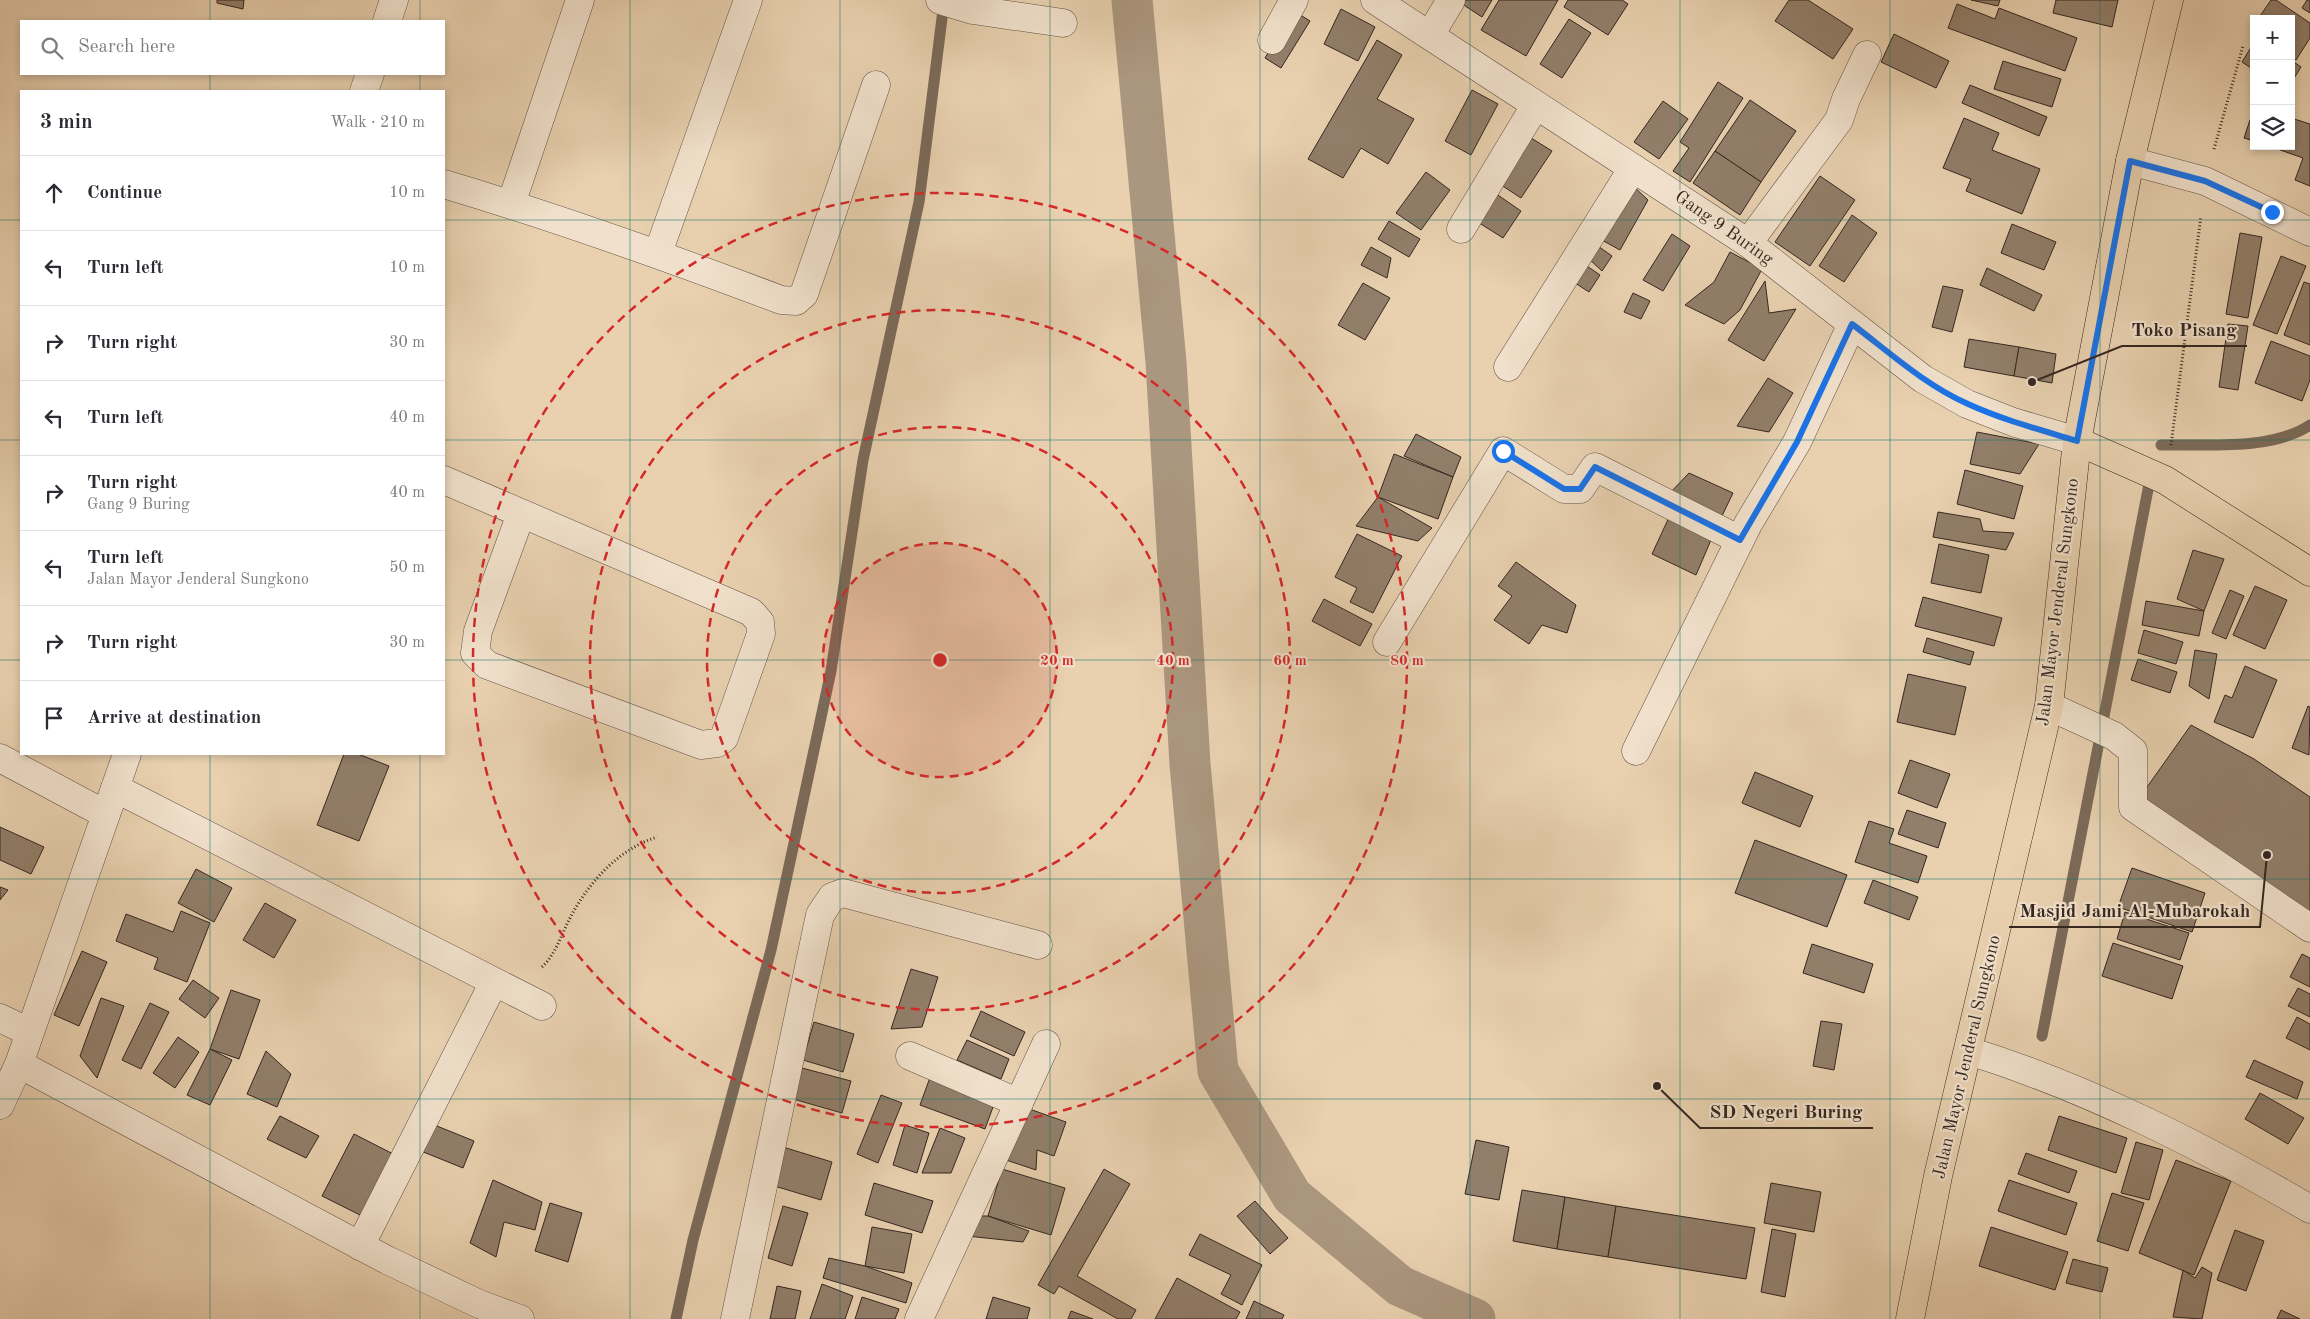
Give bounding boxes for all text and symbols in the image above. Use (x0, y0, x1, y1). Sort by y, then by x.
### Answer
map controls (2250, 15, 2295, 150)
button: + (2250, 15, 2295, 60)
search box (20, 20, 445, 75)
icon: search (38, 34, 66, 62)
text: Search here (78, 38, 175, 57)
button: − (2250, 60, 2295, 105)
button: layers (2250, 105, 2295, 150)
text: 3 min (40, 112, 93, 133)
text: Walk · 210 m (330, 115, 425, 131)
icon: ahead (40, 179, 68, 207)
text: Continue (87, 184, 162, 203)
text: 10 m (389, 185, 425, 201)
street label: Gang 9 Buring (1672, 187, 1777, 269)
route end (2261, 201, 2284, 224)
icon: left (40, 254, 68, 282)
text: Turn left (87, 259, 164, 278)
text: 10 m (389, 260, 425, 276)
callout: Toko Pisang (2122, 312, 2247, 346)
text: Toko Pisang (2131, 322, 2237, 341)
icon: right (40, 329, 68, 357)
text: Turn right (87, 334, 177, 353)
text: 30 m (389, 335, 425, 351)
icon: left (40, 404, 68, 432)
text: Turn left (87, 409, 164, 428)
text: 40 m (389, 410, 425, 426)
route start (1492, 440, 1515, 463)
text: Turn right (87, 474, 177, 493)
street label: Jalan Mayor Jenderal Sungkono (2034, 477, 2082, 727)
icon: right (40, 479, 68, 507)
text: 40 m (389, 485, 425, 501)
text: Gang 9 Buring (87, 497, 190, 513)
text: Turn left (87, 549, 164, 568)
icon: left (40, 554, 68, 582)
text: 50 m (389, 560, 425, 576)
text: Jalan Mayor Jenderal Sungkono (87, 572, 309, 588)
icon: right (40, 629, 68, 657)
text: Turn right (87, 634, 177, 653)
text: 30 m (389, 635, 425, 651)
centre of rings (931, 651, 949, 669)
text: 20 m (1040, 654, 1074, 669)
text: 40 m (1156, 654, 1190, 669)
text: 60 m (1273, 654, 1307, 669)
text: 80 m (1390, 654, 1424, 669)
icon: arrive (40, 704, 68, 732)
text: Arrive at destination (87, 709, 261, 728)
callout: Masjid Jami Al-Mubarokah (2009, 893, 2260, 927)
text: Masjid Jami Al-Mubarokah (2019, 903, 2251, 922)
street label: Jalan Mayor Jenderal Sungkono (1930, 933, 2004, 1181)
callout: SD Negeri Buring (1700, 1094, 1873, 1128)
text: SD Negeri Buring (1709, 1104, 1863, 1123)

